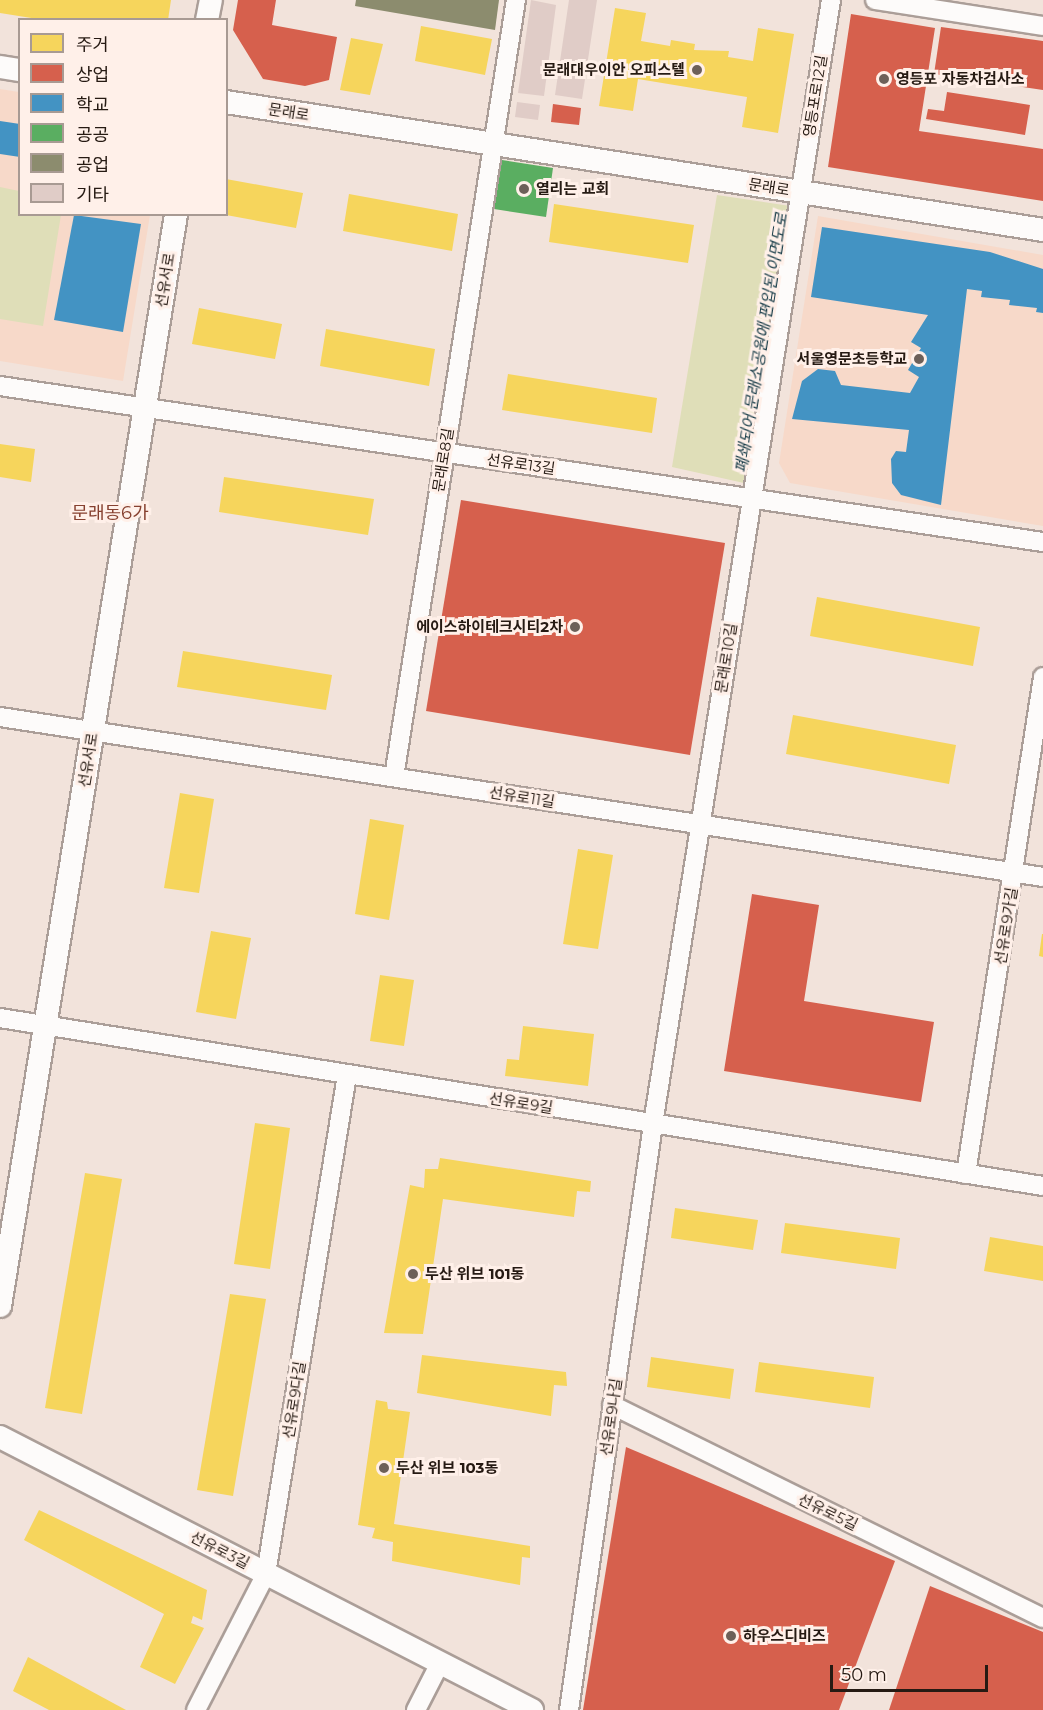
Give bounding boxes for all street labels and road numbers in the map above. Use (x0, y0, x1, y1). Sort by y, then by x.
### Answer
street label: 영등포로12길 (800, 54, 830, 138)
street label: 문래로 (267, 100, 311, 124)
street label: 문래로 (747, 175, 791, 199)
street label: 선유서로 (152, 251, 178, 309)
street label: 문래로8길 (429, 427, 457, 493)
street label: 선유로13길 (486, 450, 556, 478)
street label: 문래로10길 (712, 622, 740, 694)
street label: 선유서로 (75, 731, 101, 789)
street label: 선유로11길 (488, 783, 556, 811)
street label: 선유로9가길 (991, 886, 1021, 966)
street label: 선유로9길 (488, 1089, 554, 1117)
street label: 선유로9다길 (279, 1360, 309, 1440)
street label: 선유로9나길 (597, 1377, 625, 1457)
street label: 선유로5길 (795, 1490, 861, 1534)
street label: 선유로3길 (188, 1528, 252, 1572)

